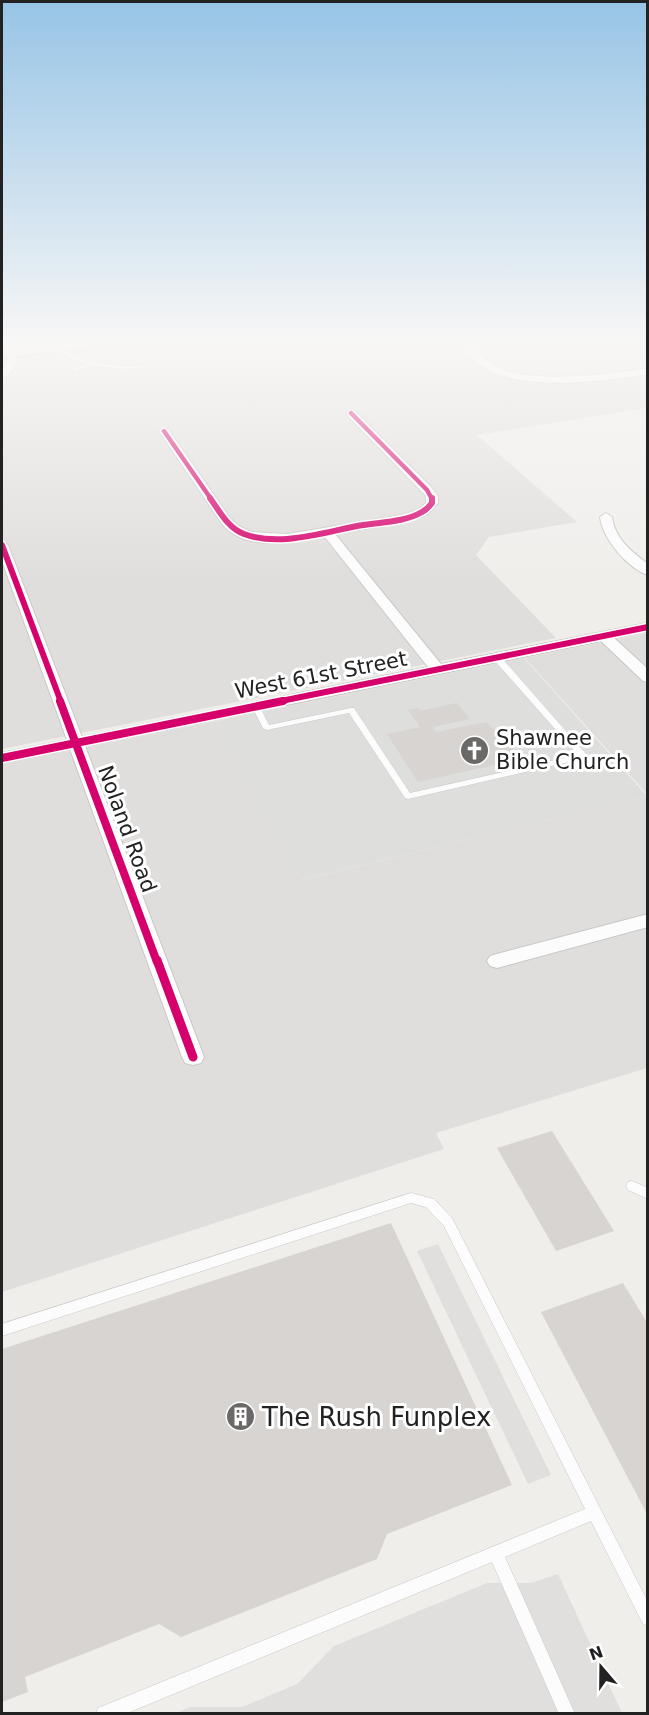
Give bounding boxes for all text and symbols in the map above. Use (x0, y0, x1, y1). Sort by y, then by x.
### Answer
street label: West 61st Street (233, 647, 409, 703)
place label: Shawnee Bible Church (496, 726, 629, 774)
church icon: Shawnee Bible Church (459, 734, 491, 766)
street label: Noland Road (93, 762, 161, 896)
building icon: The Rush Funplex (225, 1401, 257, 1433)
place label: The Rush Funplex (261, 1402, 491, 1432)
north arrow (571, 1637, 631, 1697)
text: N (586, 1642, 606, 1665)

